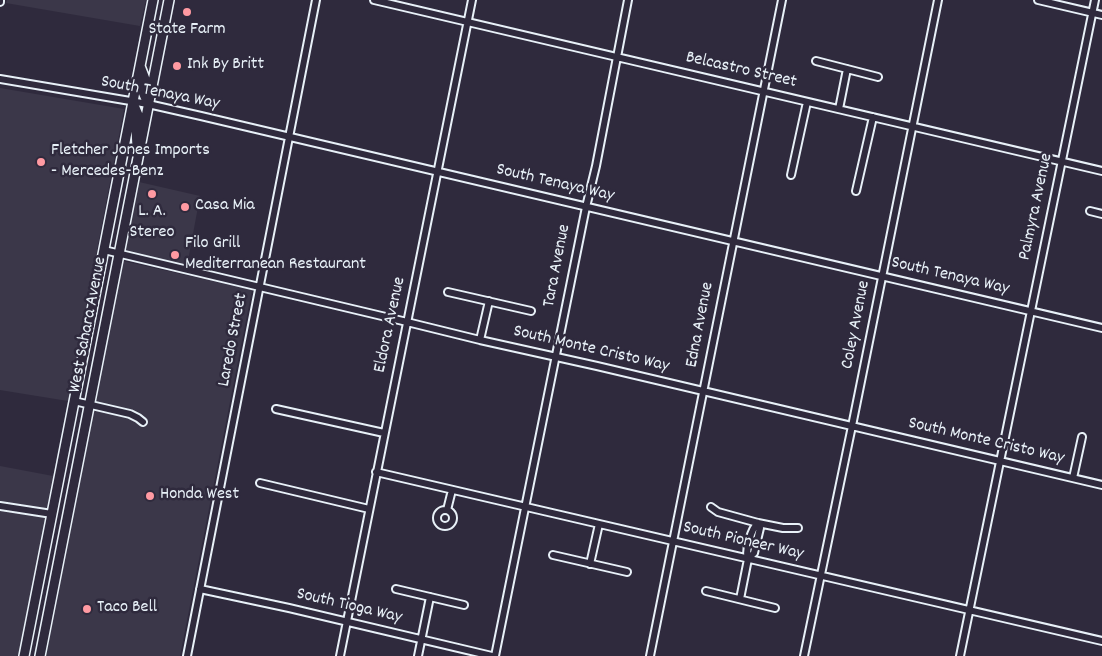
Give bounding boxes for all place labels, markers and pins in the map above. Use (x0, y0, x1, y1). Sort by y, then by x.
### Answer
marker: State Farm (181, 6, 193, 18)
place label: State Farm (148, 20, 226, 42)
place label: Ink By Britt (187, 55, 264, 77)
marker: Ink By Britt (171, 60, 183, 72)
place label: Fletcher Jones Imports - Mercedes-Benz (51, 141, 210, 183)
marker: Fletcher Jones Imports - Mercedes-Benz (35, 156, 47, 168)
marker: L. A. Stereo (146, 188, 158, 200)
place label: Casa Mia (195, 196, 255, 218)
marker: Casa Mia (179, 201, 191, 213)
place label: L. A. Stereo (129, 202, 175, 244)
place label: Filo Grill Mediterranean Restaurant (185, 234, 366, 276)
marker: Filo Grill Mediterranean Restaurant (169, 249, 181, 261)
place label: Honda West (160, 485, 239, 507)
marker: Honda West (144, 490, 156, 502)
place label: Taco Bell (97, 598, 157, 620)
marker: Taco Bell (81, 603, 93, 615)

